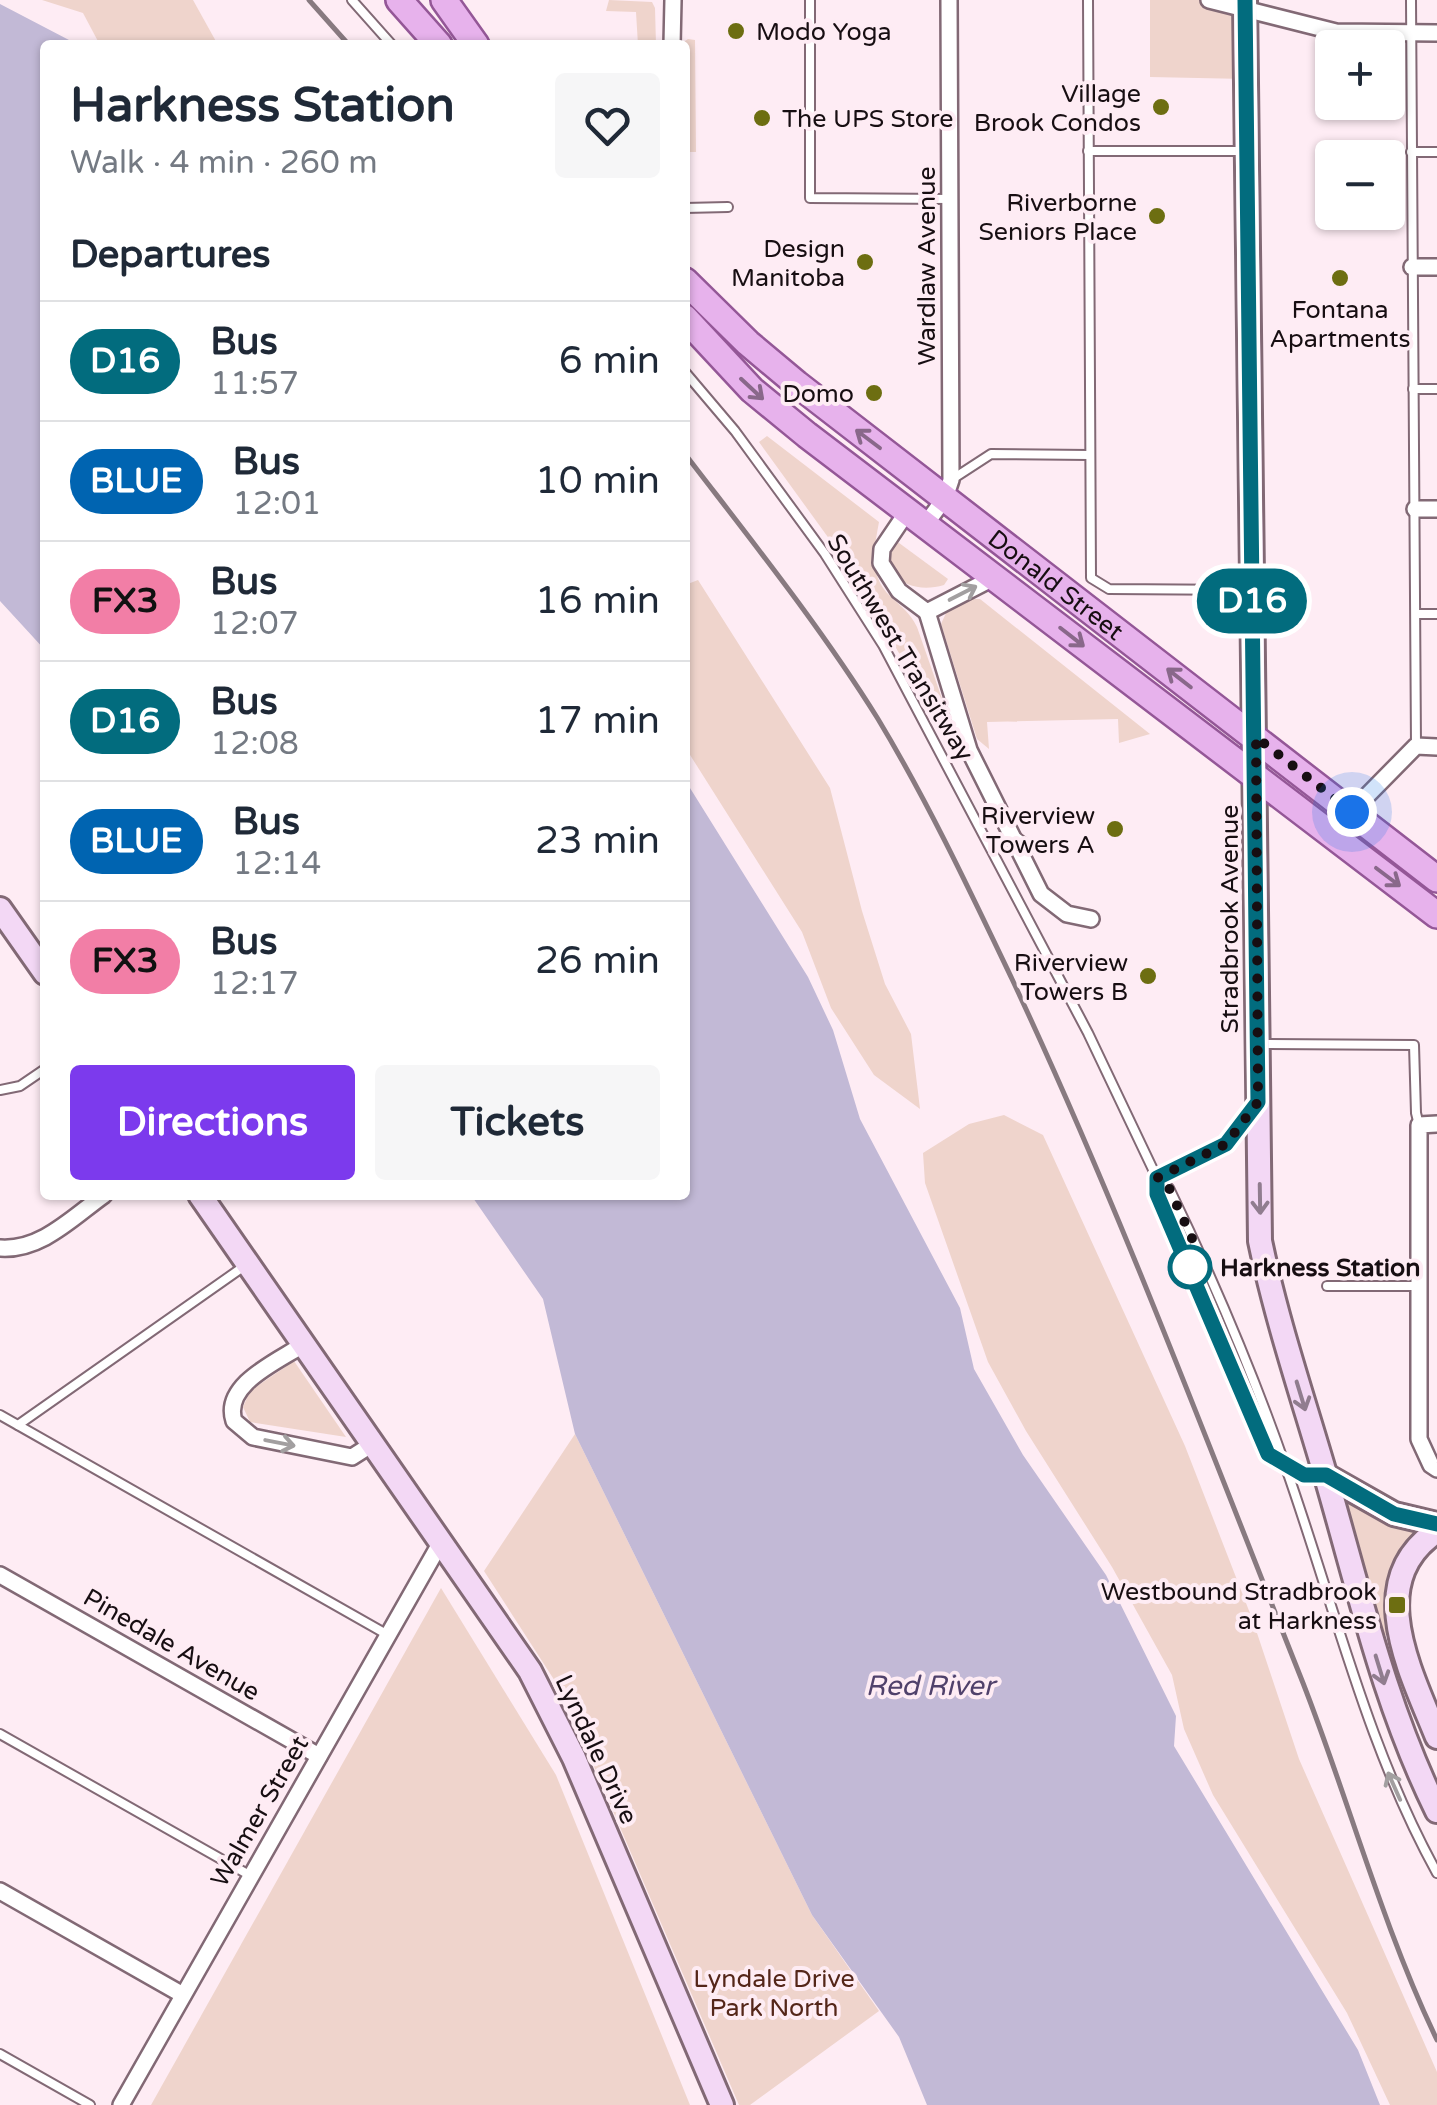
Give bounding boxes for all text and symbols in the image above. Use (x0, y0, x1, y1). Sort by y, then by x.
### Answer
place label: Modo Yoga (756, 17, 892, 47)
marker: Modo Yoga (725, 20, 747, 42)
map controls (1315, 30, 1405, 230)
button: + (1315, 30, 1405, 120)
button: heart (555, 73, 660, 178)
text: Harkness Station (70, 77, 455, 135)
place label: Village Brook Condos (974, 79, 1141, 138)
marker: Village Brook Condos (1150, 96, 1172, 118)
place label: The UPS Store (782, 104, 953, 134)
marker: The UPS Store (751, 107, 773, 129)
button: − (1315, 140, 1405, 230)
text: Walk · 4 min · 260 m (70, 144, 378, 182)
street label: Wardlaw Avenue (912, 166, 942, 366)
place label: Riverborne Seniors Place (978, 188, 1137, 247)
marker: Riverborne Seniors Place (1146, 205, 1168, 227)
text: Departures (70, 232, 271, 278)
place label: Design Manitoba (731, 234, 845, 293)
marker: Design Manitoba (854, 251, 876, 273)
marker: Fontana Apartments (1329, 267, 1351, 289)
place label: Fontana Apartments (1269, 295, 1411, 354)
text: Bus (210, 319, 278, 365)
text: 6 min (559, 338, 660, 384)
text: D16 (90, 340, 160, 382)
text: 11:57 (210, 365, 299, 403)
one-way arrow (740, 377, 764, 401)
place label: Domo (782, 379, 854, 409)
marker: Domo (863, 382, 885, 404)
one-way arrow (855, 428, 882, 449)
text: Bus (233, 439, 300, 485)
text: 10 min (535, 458, 660, 504)
text: BLUE (90, 460, 183, 502)
text: 12:01 (233, 485, 321, 523)
street label: Donald Street (982, 524, 1130, 647)
street label: Southwest Transitway (821, 529, 980, 766)
text: Bus (210, 559, 277, 605)
line badge: D16 (1194, 568, 1310, 634)
text: 16 min (535, 578, 660, 624)
text: FX3 (92, 580, 158, 622)
text: D16 (1217, 580, 1287, 622)
one-way arrow (948, 583, 978, 602)
text: 12:07 (210, 605, 299, 643)
one-way arrow (1059, 625, 1085, 647)
one-way arrow (1166, 667, 1193, 688)
text: Bus (210, 679, 278, 725)
text: 17 min (535, 698, 660, 744)
text: D16 (90, 700, 160, 742)
text: 12:08 (210, 725, 299, 763)
your location (1327, 787, 1377, 837)
text: Bus (233, 799, 300, 845)
place label: Riverview Towers A (981, 801, 1095, 860)
street label: Stradbrook Avenue (1215, 805, 1245, 1033)
text: 23 min (535, 818, 660, 864)
marker: Riverview Towers A (1104, 818, 1126, 840)
text: BLUE (90, 820, 183, 862)
text: 12:14 (233, 845, 321, 883)
one-way arrow (1374, 866, 1401, 887)
text: Bus (210, 919, 277, 965)
text: 26 min (535, 938, 660, 984)
text: FX3 (92, 940, 158, 982)
place label: Riverview Towers B (1014, 948, 1128, 1007)
text: 12:17 (210, 965, 299, 1003)
marker: Riverview Towers B (1137, 965, 1159, 987)
button: Directions (70, 1065, 355, 1180)
button: Tickets (375, 1065, 660, 1180)
one-way arrow (1250, 1183, 1269, 1215)
marker: Harkness Station (1169, 1246, 1211, 1288)
place label: Harkness Station (1220, 1253, 1420, 1283)
one-way arrow (1293, 1380, 1311, 1411)
one-way arrow (263, 1434, 295, 1453)
place label: Westbound Stradbrook at Harkness (1101, 1577, 1377, 1636)
street label: Pinedale Avenue (78, 1582, 265, 1707)
marker: Westbound Stradbrook at Harkness (1386, 1594, 1408, 1616)
one-way arrow (1373, 1654, 1391, 1685)
water label: Red River (866, 1669, 998, 1703)
street label: Lyndale Drive (548, 1670, 644, 1829)
street label: Walmer Street (205, 1730, 315, 1892)
one-way arrow (1384, 1771, 1402, 1802)
park label: Lyndale Drive Park North (693, 1964, 855, 2023)

